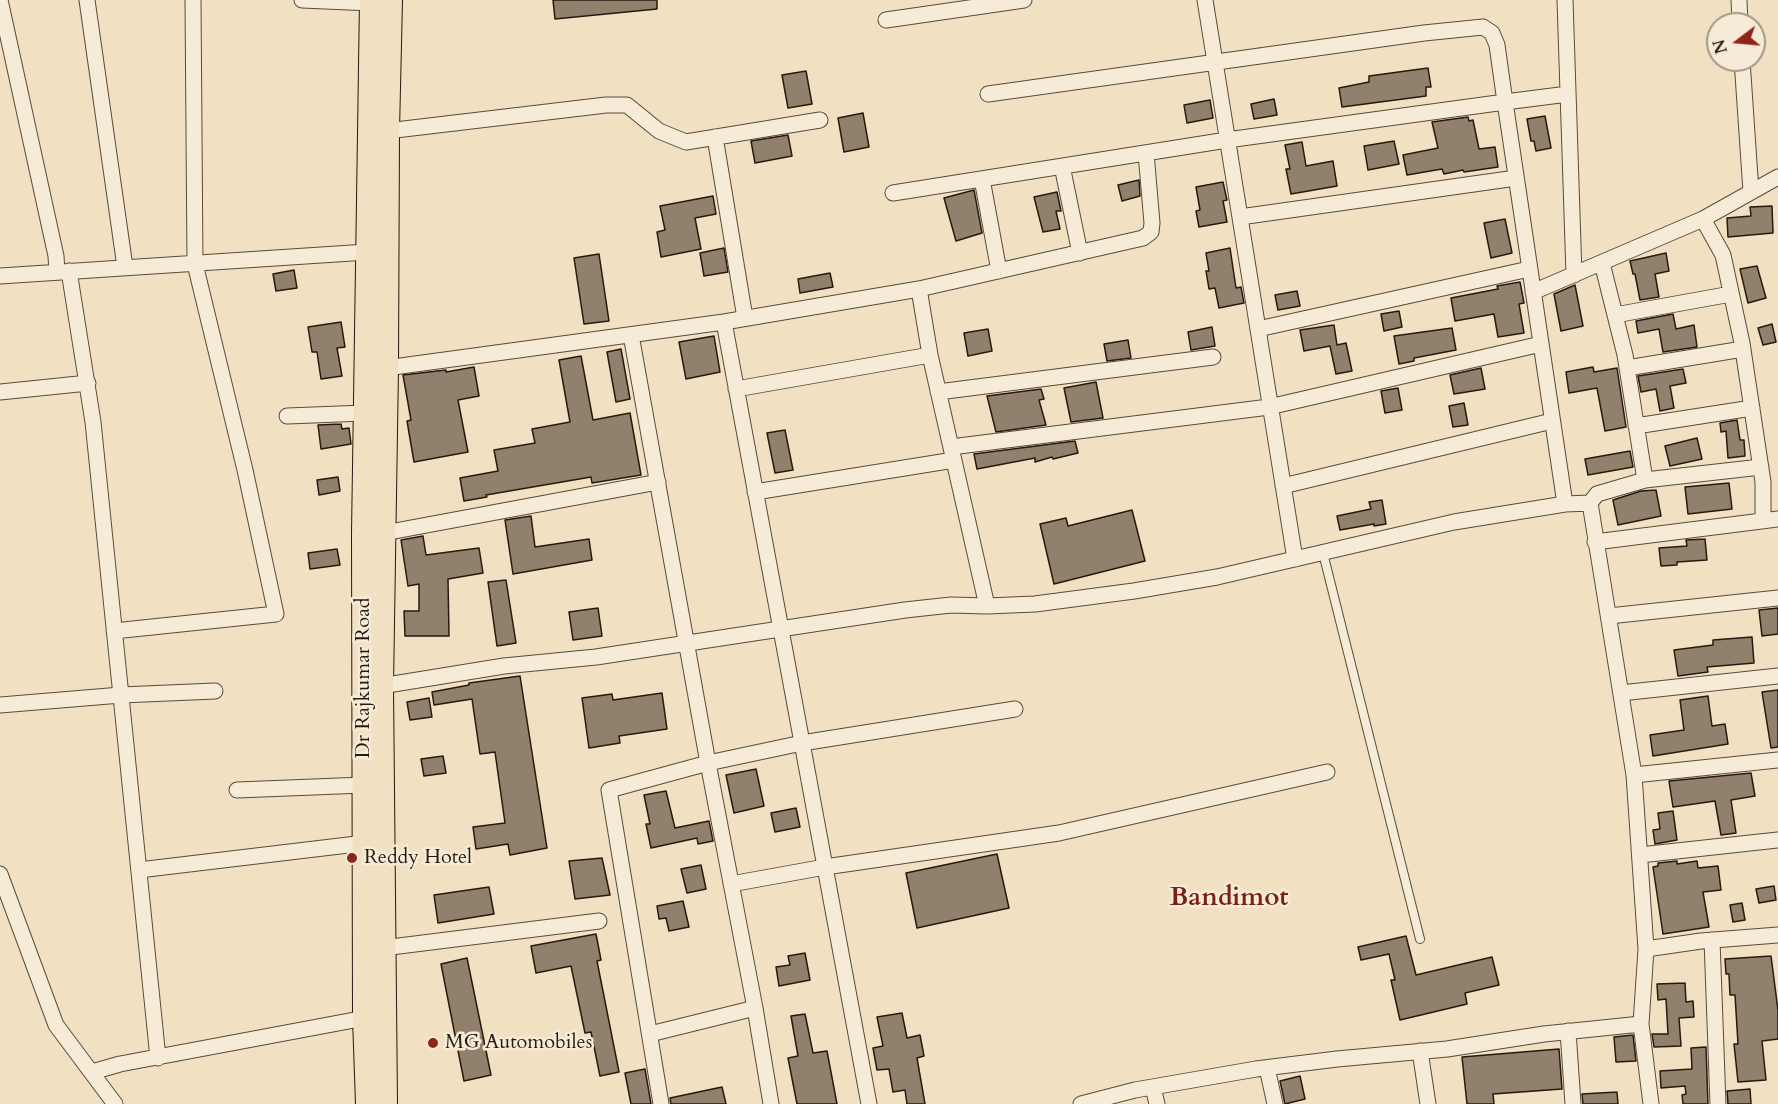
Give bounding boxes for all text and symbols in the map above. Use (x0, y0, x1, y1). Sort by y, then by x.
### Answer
north arrow (1706, 12, 1766, 72)
text: N (1708, 37, 1733, 56)
street label: Dr Rajkumar Road (352, 598, 376, 758)
place label: Reddy Hotel (364, 846, 472, 870)
marker: Reddy Hotel (345, 851, 359, 865)
district label: Bandimot (1169, 883, 1289, 915)
place label: MG Automobiles (445, 1031, 592, 1055)
marker: MG Automobiles (426, 1036, 440, 1050)

